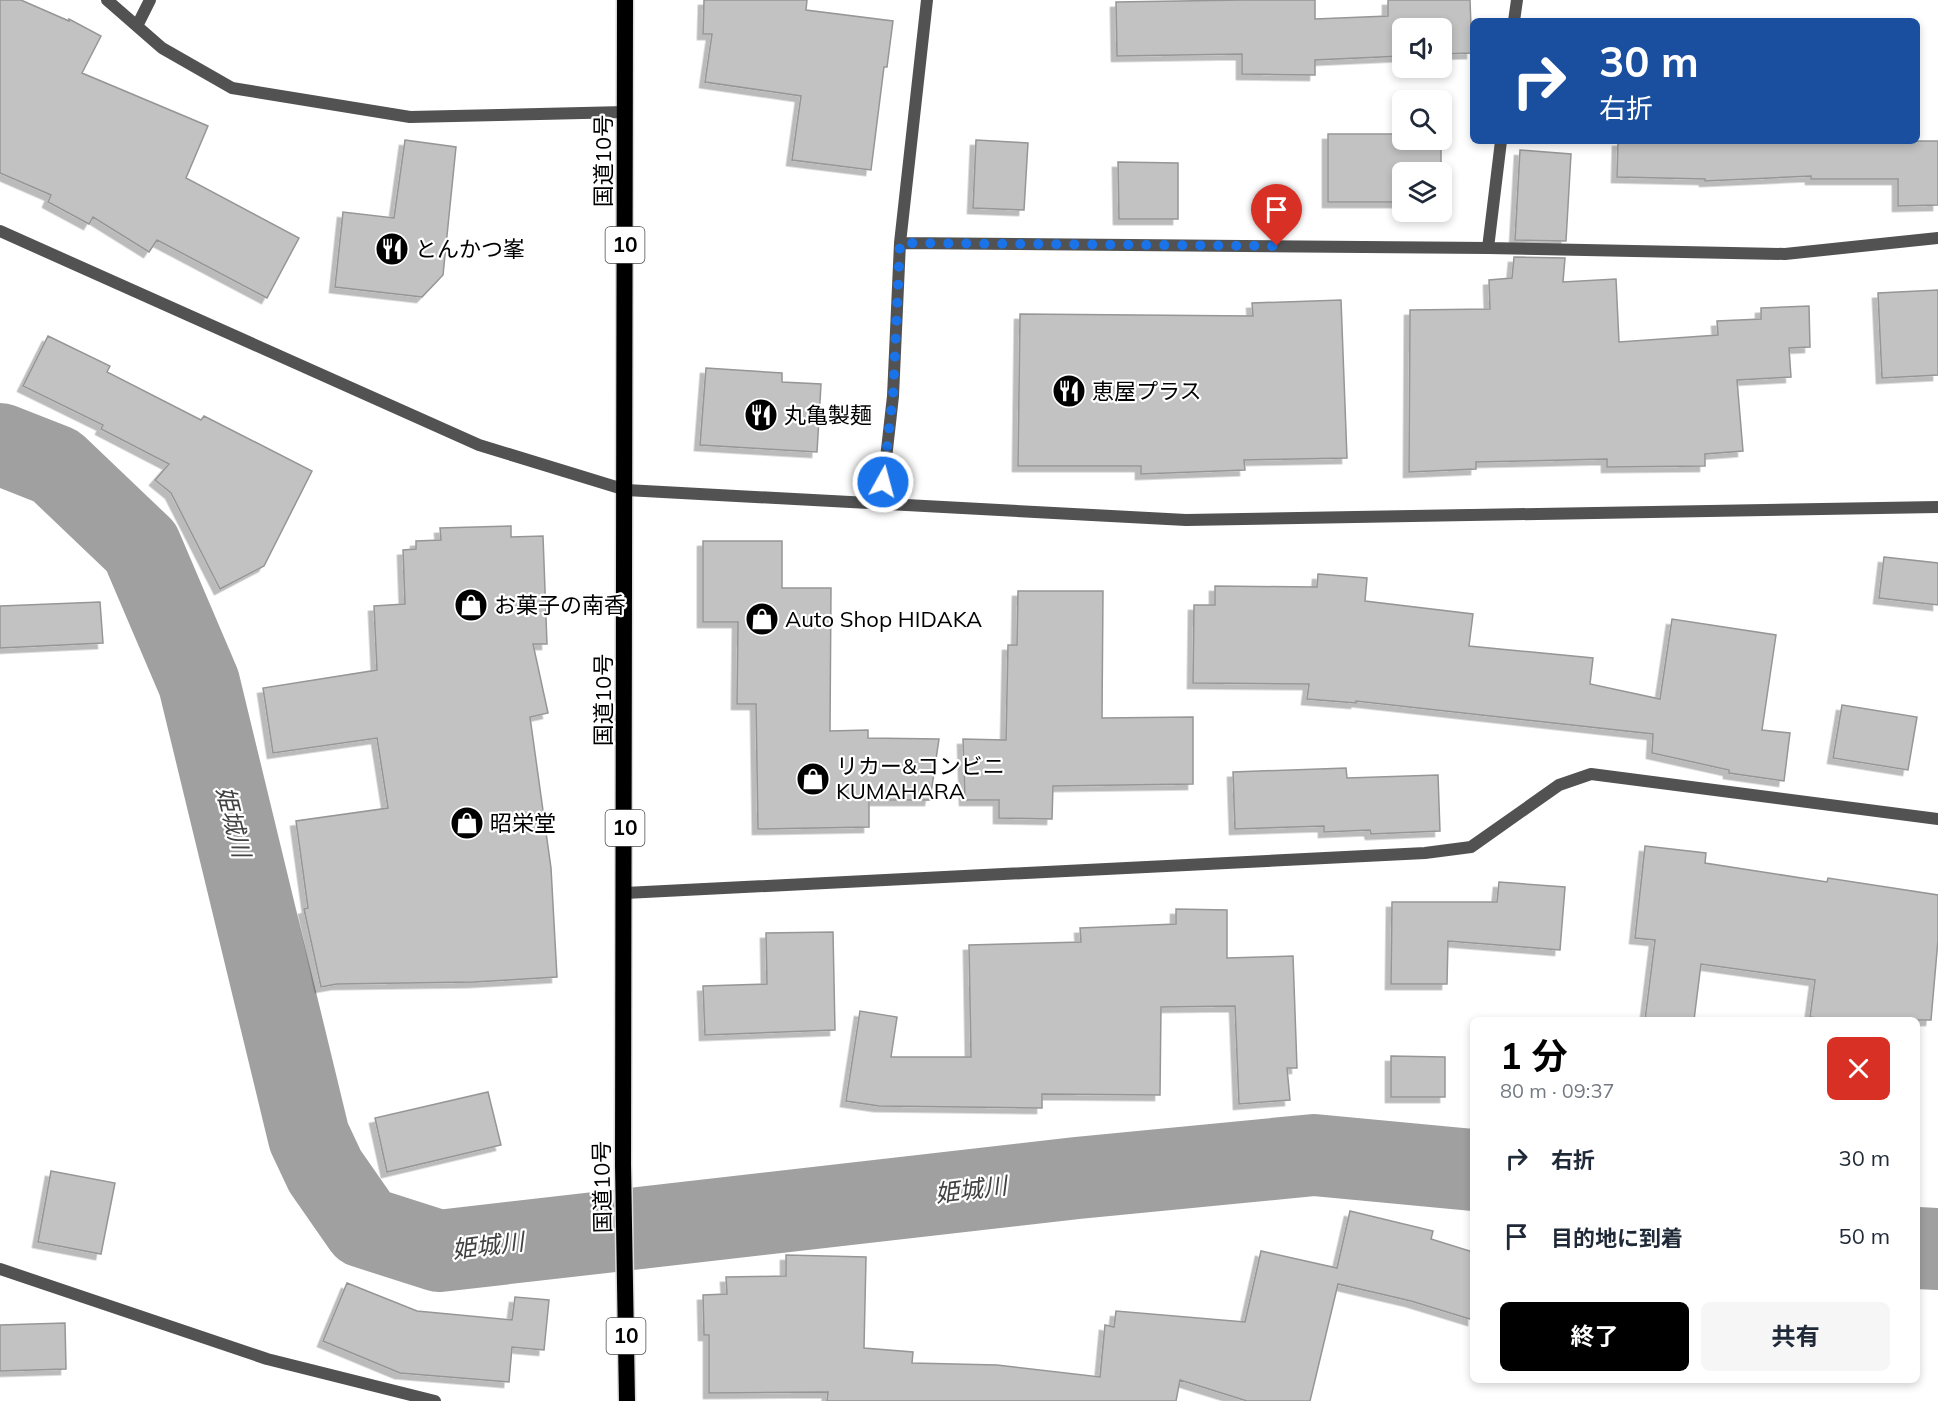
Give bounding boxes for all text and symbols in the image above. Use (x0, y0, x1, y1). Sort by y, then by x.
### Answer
map controls (1392, 18, 1452, 222)
button: sound (1392, 18, 1452, 78)
text: 30 m (1599, 35, 1699, 88)
icon: right (1500, 42, 1578, 120)
button: search (1392, 90, 1452, 150)
text: 右折 (1599, 91, 1653, 125)
street label: 国道10号 (589, 115, 617, 207)
button: layers (1392, 162, 1452, 222)
pin (1251, 184, 1302, 246)
icon: arrive (1260, 193, 1293, 226)
road number: 10 (606, 227, 644, 263)
restaurant icon: とんかつ峯 (374, 231, 410, 267)
place label: とんかつ峯 (415, 235, 525, 263)
restaurant icon: 恵屋プラス (1051, 373, 1087, 409)
place label: 恵屋プラス (1092, 377, 1202, 405)
restaurant icon: 丸亀製麺 (743, 397, 779, 433)
place label: 丸亀製麺 (784, 401, 872, 429)
position arrow (851, 450, 915, 514)
shop icon: お菓子の南香 (453, 587, 489, 623)
place label: お菓子の南香 (494, 591, 626, 619)
shop icon: Auto Shop HIDAKA (744, 601, 780, 637)
place label: Auto Shop HIDAKA (785, 605, 982, 633)
street label: 国道10号 (589, 654, 617, 746)
place label: リカー&コンビニ KUMAHARA (836, 752, 1005, 805)
shop icon: リカー&コンビニ KUMAHARA (795, 761, 831, 797)
water label: 姫城川 (211, 783, 258, 863)
shop icon: 昭栄堂 (449, 805, 485, 841)
place label: 昭栄堂 (490, 809, 556, 837)
road number: 10 (606, 810, 644, 846)
text: 1 分 (1500, 1033, 1567, 1078)
button: close (1827, 1037, 1890, 1100)
text: 80 m · 09:37 (1500, 1078, 1614, 1103)
street label: 国道10号 (587, 1141, 617, 1233)
icon: right (1500, 1142, 1533, 1175)
text: 30 m (1839, 1144, 1890, 1172)
text: 右折 (1551, 1146, 1595, 1174)
water label: 姫城川 (933, 1169, 1011, 1208)
icon: arrive (1500, 1220, 1533, 1253)
text: 50 m (1839, 1222, 1890, 1250)
text: 目的地に到着 (1551, 1224, 1683, 1252)
water label: 姫城川 (450, 1225, 528, 1264)
button: 終了 (1500, 1302, 1689, 1371)
button: 共有 (1701, 1302, 1890, 1371)
road number: 10 (606, 1318, 646, 1354)

